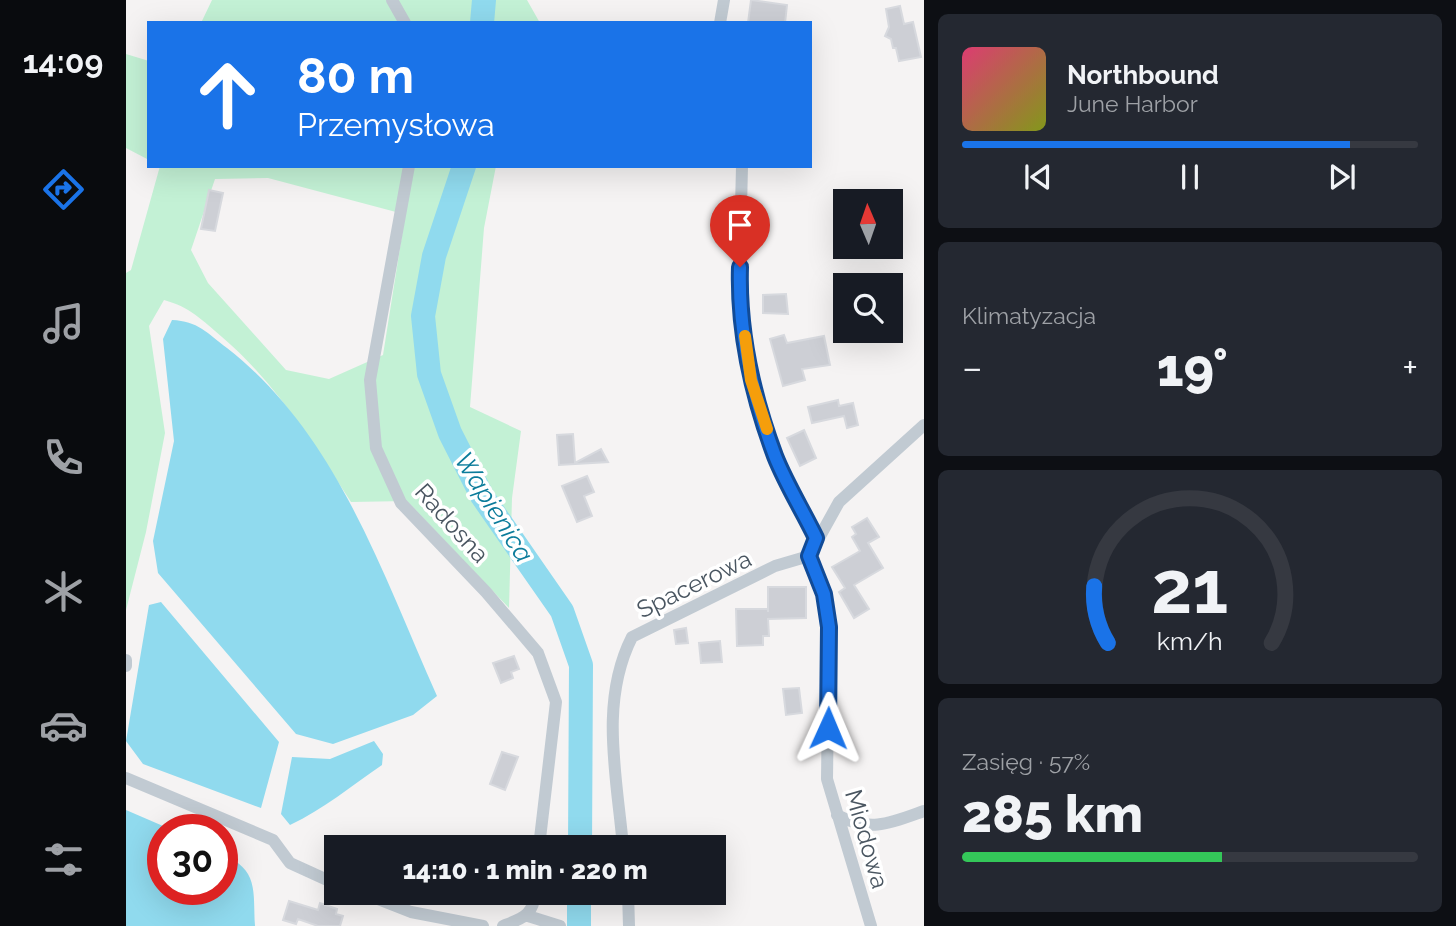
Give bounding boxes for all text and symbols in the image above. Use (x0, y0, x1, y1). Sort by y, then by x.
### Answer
text: 14:09 (23, 43, 103, 80)
text: 80 m (297, 47, 414, 104)
icon: ahead (182, 49, 273, 140)
text: Northbound (1067, 60, 1219, 90)
text: June Harbor (1067, 90, 1198, 117)
text: Przemysłowa (297, 106, 495, 143)
icon: previous (1019, 158, 1057, 196)
icon: pause (1171, 158, 1209, 196)
icon: next (1323, 158, 1361, 196)
icon: directions (39, 165, 88, 214)
north arrow (833, 189, 903, 259)
map controls (833, 189, 903, 343)
pin (710, 195, 770, 267)
icon: arrive (721, 206, 759, 244)
button: search (833, 273, 903, 343)
icon: music (39, 299, 88, 348)
text: Klimatyzacja (962, 302, 1096, 329)
text: 19° (1157, 337, 1228, 398)
text: − (962, 345, 982, 390)
text: + (1402, 345, 1418, 390)
icon: phone (39, 433, 88, 482)
water label: Wapienica (448, 446, 540, 568)
street label: Radosna (409, 477, 495, 569)
street label: Spacerowa (632, 544, 756, 624)
text: 21 (1151, 545, 1229, 630)
icon: climate (39, 567, 88, 616)
text: km/h (1157, 626, 1223, 656)
position arrow (791, 691, 865, 765)
icon: car (39, 701, 88, 750)
text: Zasięg · 57% (962, 748, 1090, 775)
text: 285 km (962, 783, 1143, 844)
street label: Miodowa (839, 786, 895, 892)
speed limit sign: 30 (147, 814, 238, 905)
icon: filters (39, 835, 88, 884)
text: 14:10 · 1 min · 220 m (403, 855, 647, 885)

